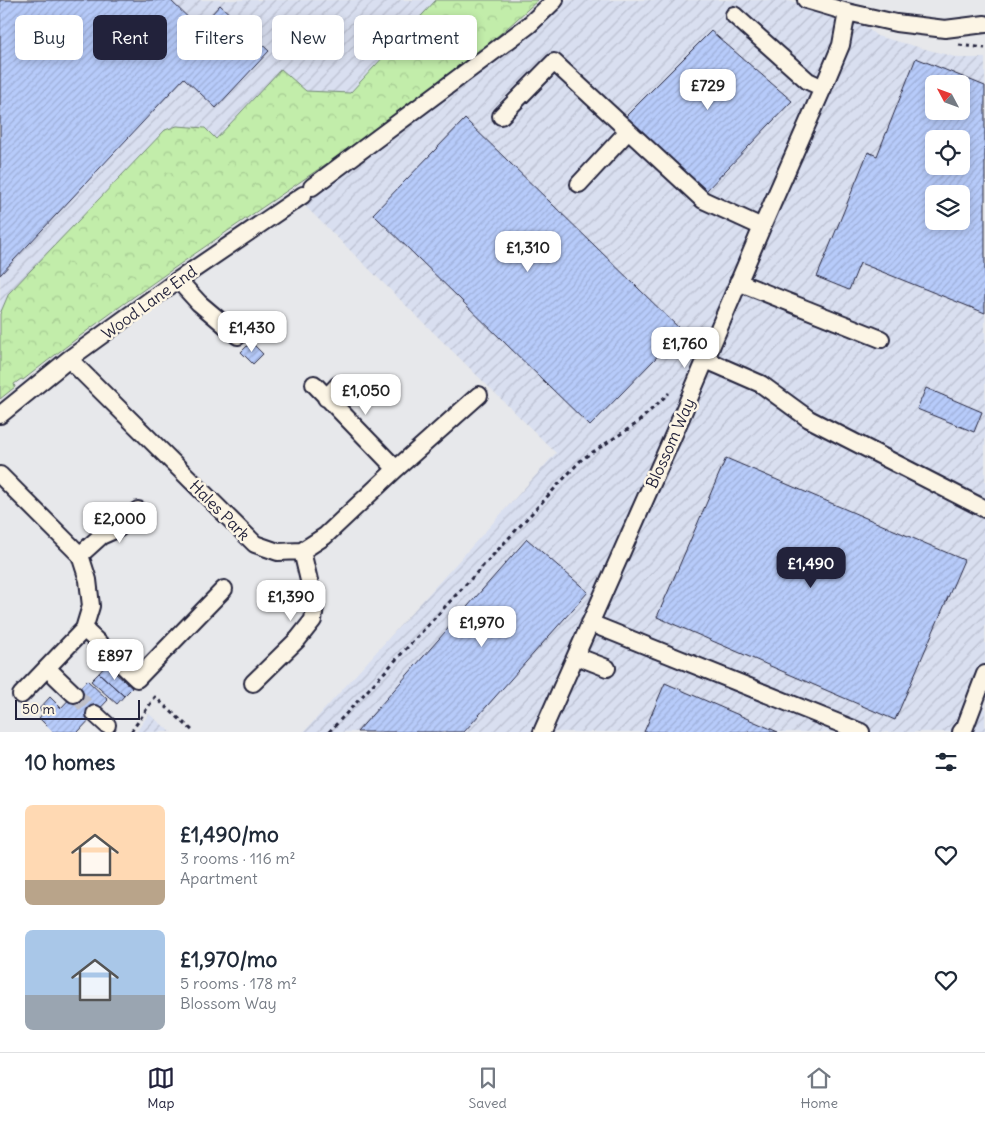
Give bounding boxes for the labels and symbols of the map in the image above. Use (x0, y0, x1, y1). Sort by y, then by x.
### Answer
pin: £729 (678, 68, 738, 111)
north arrow (925, 75, 970, 120)
pin: £1,310 (487, 230, 569, 273)
street label: Wood Lane End (98, 261, 200, 343)
pin: £1,430 (211, 310, 293, 353)
pin: £1,760 (644, 326, 726, 369)
pin: £1,050 (325, 374, 407, 416)
street label: Blossom Way (641, 395, 699, 491)
street label: Hales Park (186, 476, 254, 544)
pin: £2,000 (79, 502, 161, 544)
pin: £1,490 (770, 546, 852, 589)
pin: £1,390 (250, 580, 332, 622)
pin: £1,970 (441, 606, 523, 648)
pin: £897 (85, 638, 145, 681)
scale bar (15, 697, 140, 720)

